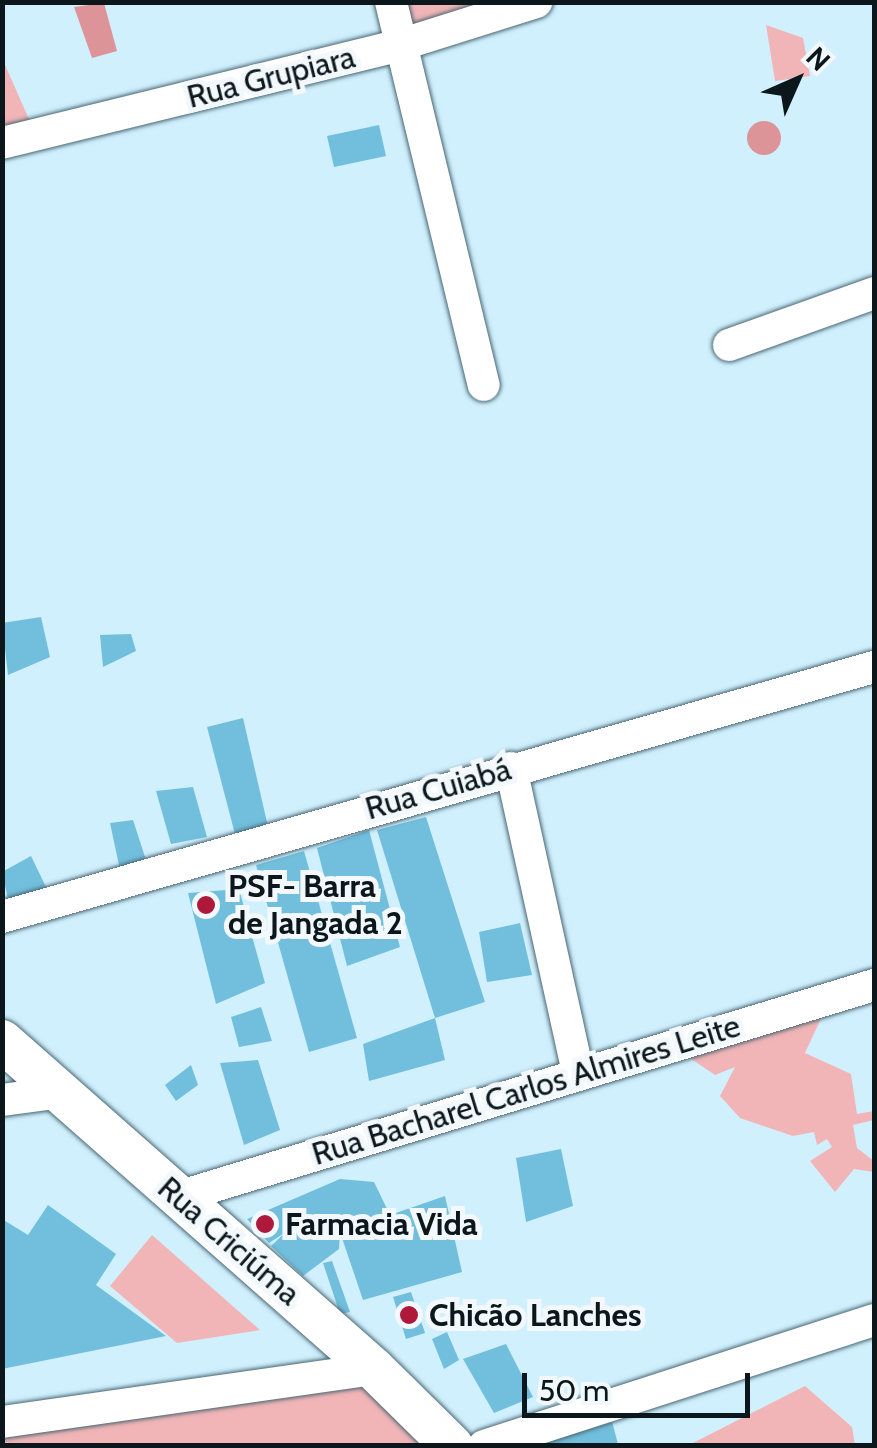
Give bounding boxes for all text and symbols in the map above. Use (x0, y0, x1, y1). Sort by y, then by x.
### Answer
north arrow (747, 30, 847, 130)
street label: Rua Grupiara (183, 38, 359, 116)
text: N (799, 40, 837, 78)
street label: Rua Cuiabá (361, 750, 515, 828)
place label: PSF- Barra de Jangada 2 (228, 868, 403, 943)
marker: PSF- Barra de Jangada 2 (193, 892, 219, 918)
street label: Rua Bacharel Carlos Almires Leite (307, 1006, 745, 1174)
street label: Rua Criciúma (150, 1169, 308, 1313)
place label: Farmacia Vida (285, 1205, 478, 1243)
marker: Farmacia Vida (254, 1213, 276, 1235)
place label: Chicão Lanches (429, 1296, 642, 1334)
marker: Chicão Lanches (398, 1304, 420, 1326)
scale bar (527, 1353, 754, 1415)
text: 50 m (539, 1372, 609, 1409)

